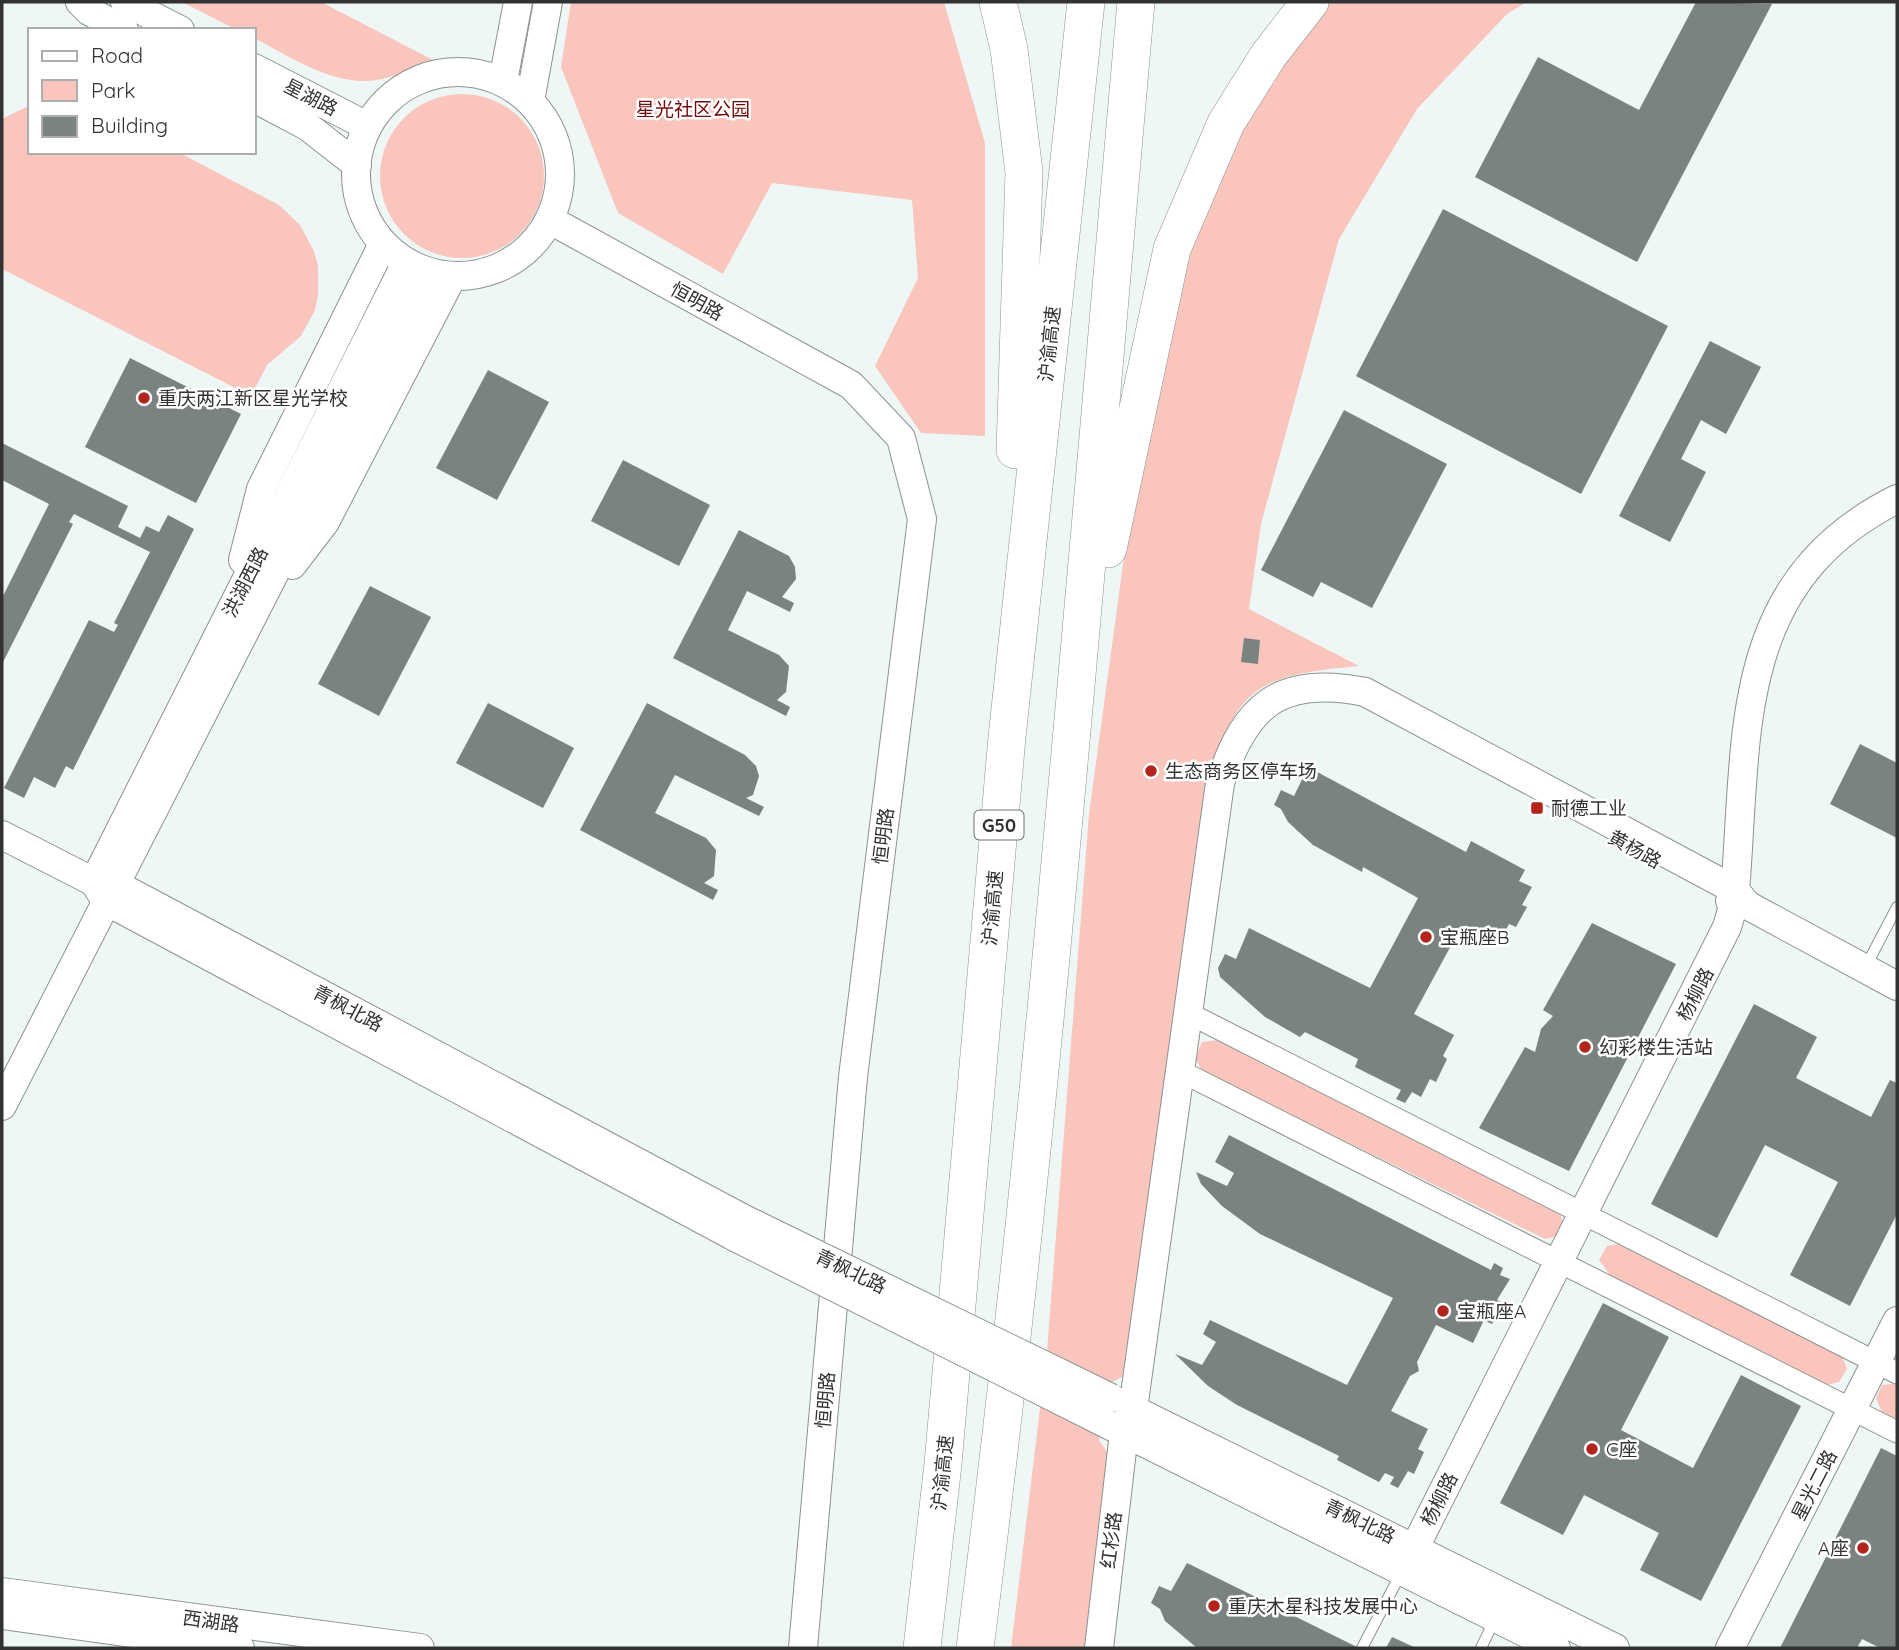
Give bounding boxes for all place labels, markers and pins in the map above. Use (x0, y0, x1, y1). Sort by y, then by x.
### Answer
place label: 重庆两江新区星光学校 (158, 386, 348, 410)
marker: 重庆两江新区星光学校 (136, 390, 152, 406)
place label: 生态商务区停车场 (1165, 759, 1317, 783)
marker: 生态商务区停车场 (1143, 763, 1159, 779)
place label: 耐德工业 (1551, 796, 1627, 820)
marker: 耐德工业 (1529, 800, 1545, 816)
place label: 宝瓶座B (1440, 925, 1509, 949)
marker: 宝瓶座B (1418, 929, 1434, 945)
place label: 幻彩楼生活站 (1599, 1035, 1713, 1059)
marker: 幻彩楼生活站 (1577, 1039, 1593, 1055)
place label: 宝瓶座A (1457, 1299, 1526, 1323)
marker: 宝瓶座A (1435, 1303, 1451, 1319)
place label: C座 (1606, 1437, 1637, 1461)
marker: C座 (1584, 1441, 1600, 1457)
place label: A座 (1818, 1536, 1849, 1560)
marker: A座 (1855, 1540, 1871, 1556)
place label: 重庆木星科技发展中心 (1228, 1594, 1418, 1618)
marker: 重庆木星科技发展中心 (1206, 1598, 1222, 1614)

